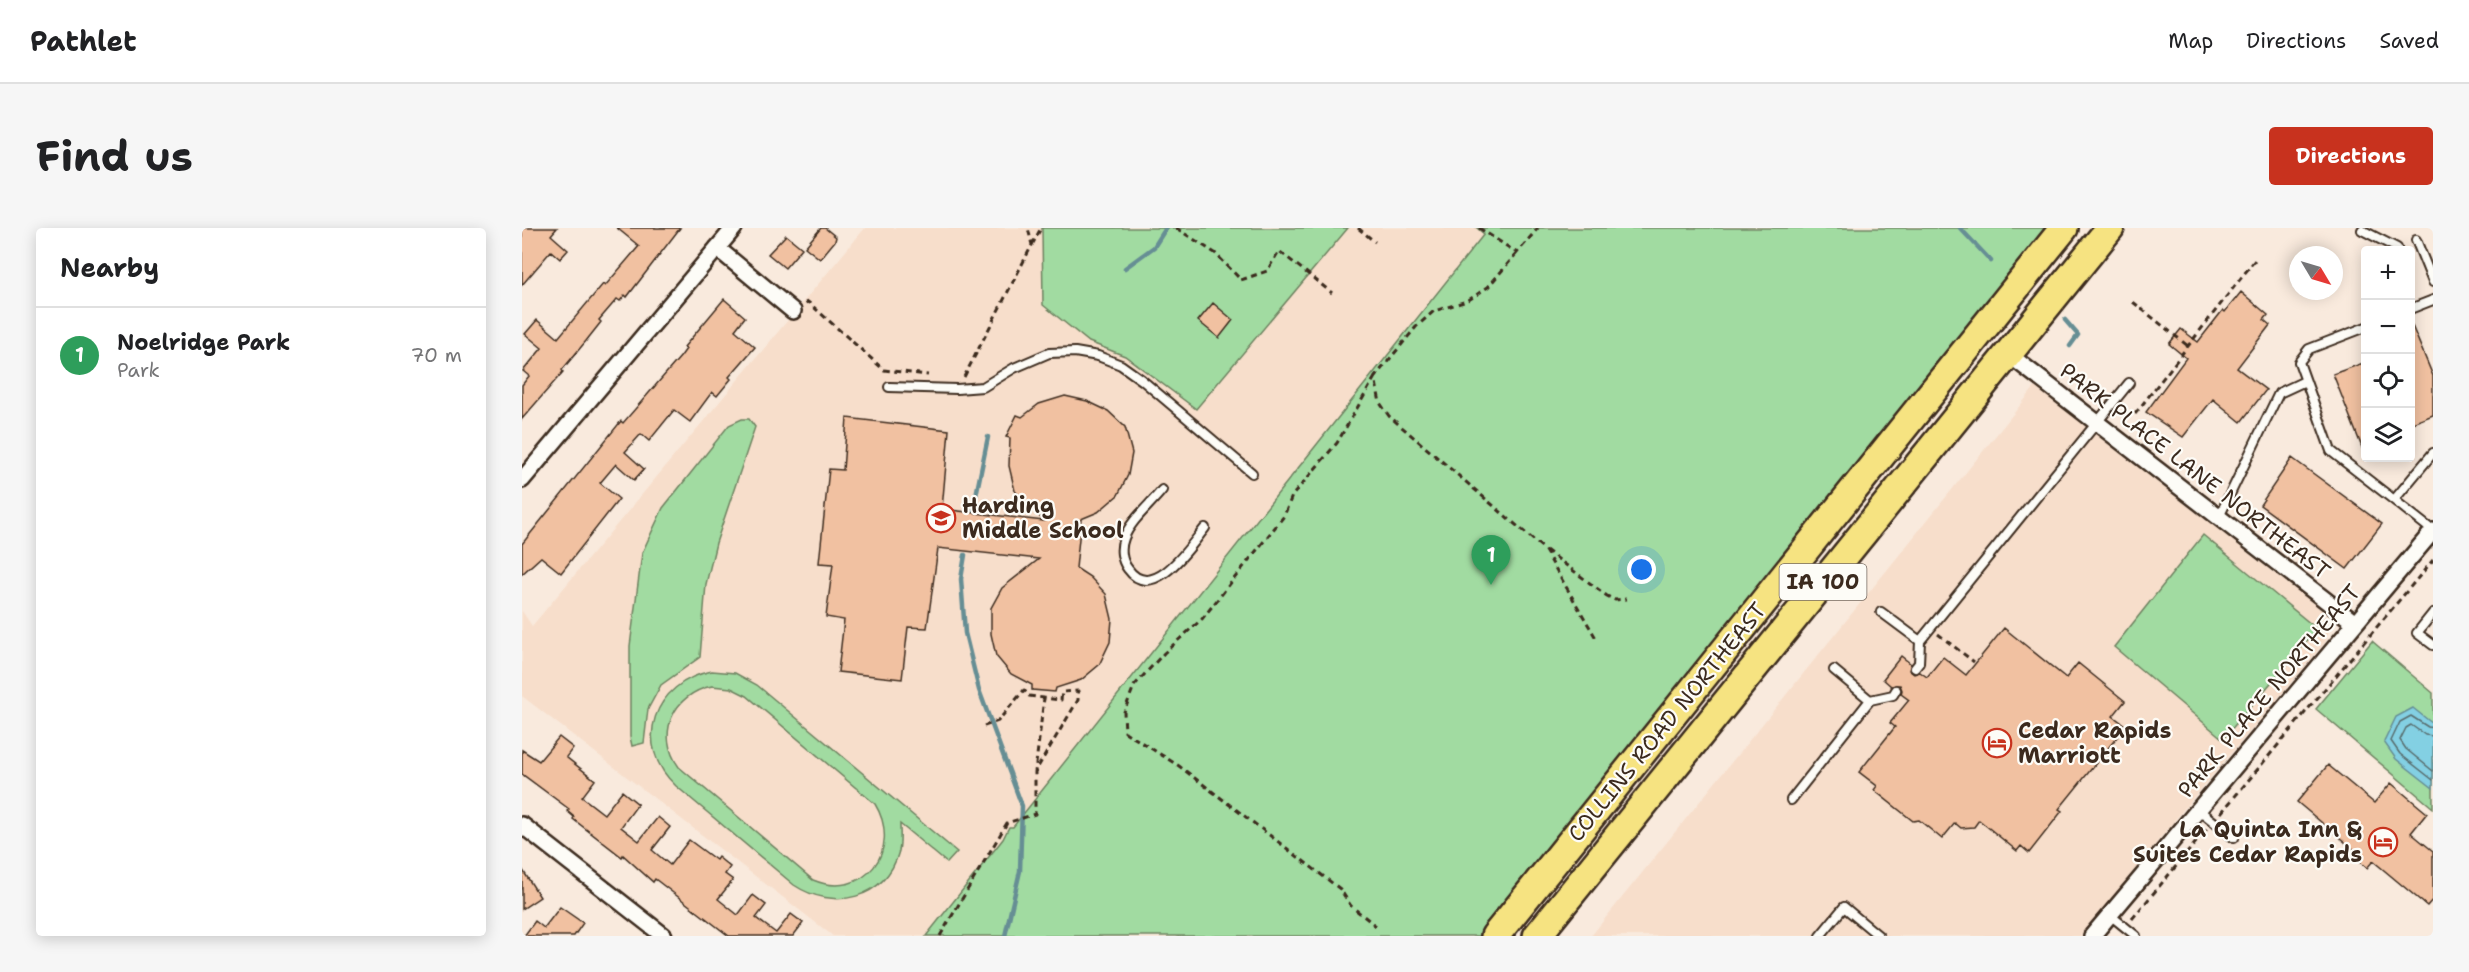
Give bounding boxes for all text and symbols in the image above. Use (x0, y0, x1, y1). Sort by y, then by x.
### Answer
text: Pathlet (30, 22, 137, 60)
text: Map (2168, 27, 2213, 55)
text: Directions (2246, 27, 2346, 55)
text: Saved (2379, 27, 2439, 55)
button: Directions (2269, 127, 2433, 185)
text: Find us (36, 128, 193, 184)
north arrow (2289, 246, 2343, 300)
map controls (2361, 246, 2415, 462)
button: + (2361, 246, 2415, 300)
text: Nearby (60, 250, 159, 285)
button: − (2361, 300, 2415, 354)
text: Noelridge Park (117, 328, 290, 357)
text: 1 (75, 342, 84, 368)
text: 70 m (410, 342, 462, 368)
button: locate (2361, 354, 2415, 408)
street label: PARK PLACE LANE NORTHEAST (2054, 356, 2336, 586)
text: Park (117, 357, 160, 383)
button: layers (2361, 408, 2415, 462)
place label: Harding Middle School (962, 491, 1124, 545)
school or university icon: Harding Middle School (925, 502, 957, 534)
pin: 1 (1472, 536, 1510, 585)
your location (1627, 555, 1656, 584)
road number: IA 100 (1780, 564, 1866, 600)
street label: PARK PLACE NORTHEAST (2171, 578, 2367, 804)
street label: COLLINS ROAD NORTHEAST (1561, 596, 1773, 848)
place label: Cedar Rapids Marriott (2018, 716, 2171, 770)
hotel icon: Cedar Rapids Marriott (1981, 727, 2013, 759)
place label: La Quinta Inn & Suites Cedar Rapids (2133, 815, 2362, 869)
hotel icon: La Quinta Inn & Suites Cedar Rapids (2367, 826, 2399, 858)

